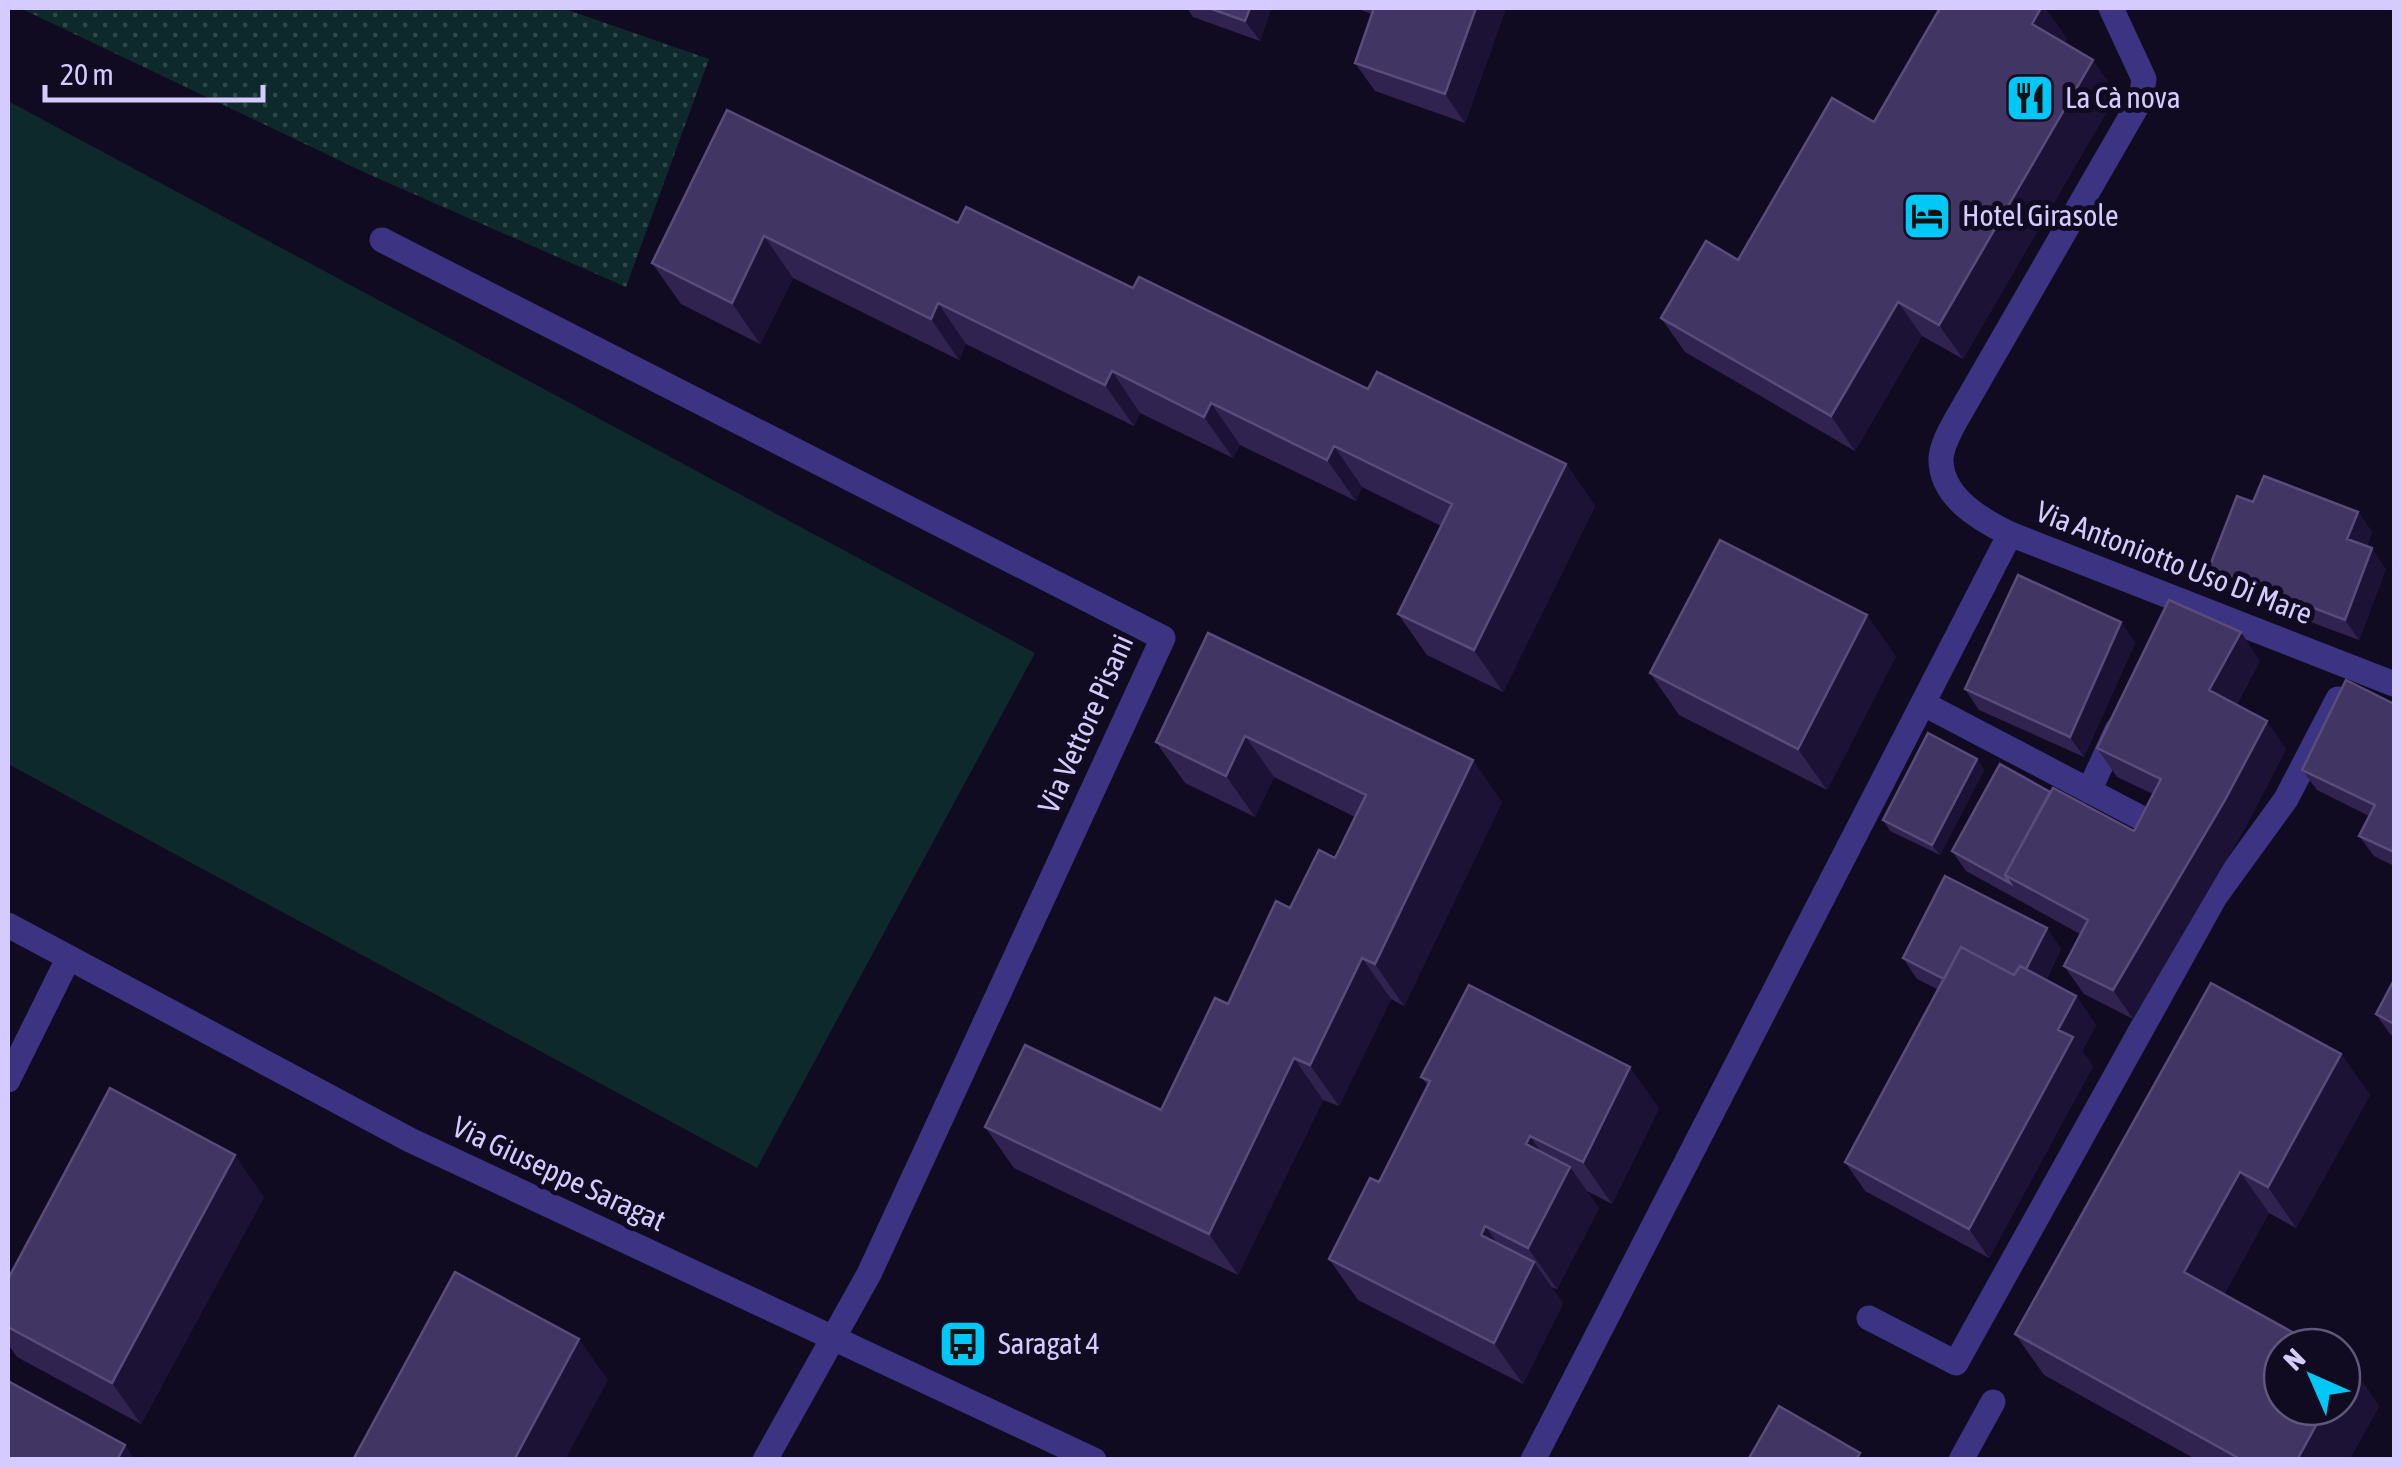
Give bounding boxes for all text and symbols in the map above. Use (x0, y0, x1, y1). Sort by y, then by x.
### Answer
scale bar (45, 40, 262, 102)
text: 20 m (60, 57, 114, 91)
restaurant icon: La Cà nova (2004, 72, 2056, 124)
place label: La Cà nova (2065, 80, 2181, 114)
hotel icon: Hotel Girasole (1901, 190, 1953, 242)
place label: Hotel Girasole (1962, 198, 2119, 232)
street label: Via Antoniotto Uso Di Mare (2032, 494, 2317, 630)
street label: Via Vettore Pisani (1031, 629, 1140, 818)
street label: Via Giuseppe Saragat (448, 1109, 671, 1237)
bus stop icon: Saragat 4 (937, 1318, 989, 1370)
place label: Saragat 4 (998, 1326, 1100, 1360)
north arrow (2262, 1327, 2362, 1427)
text: N (2277, 1342, 2311, 1376)

